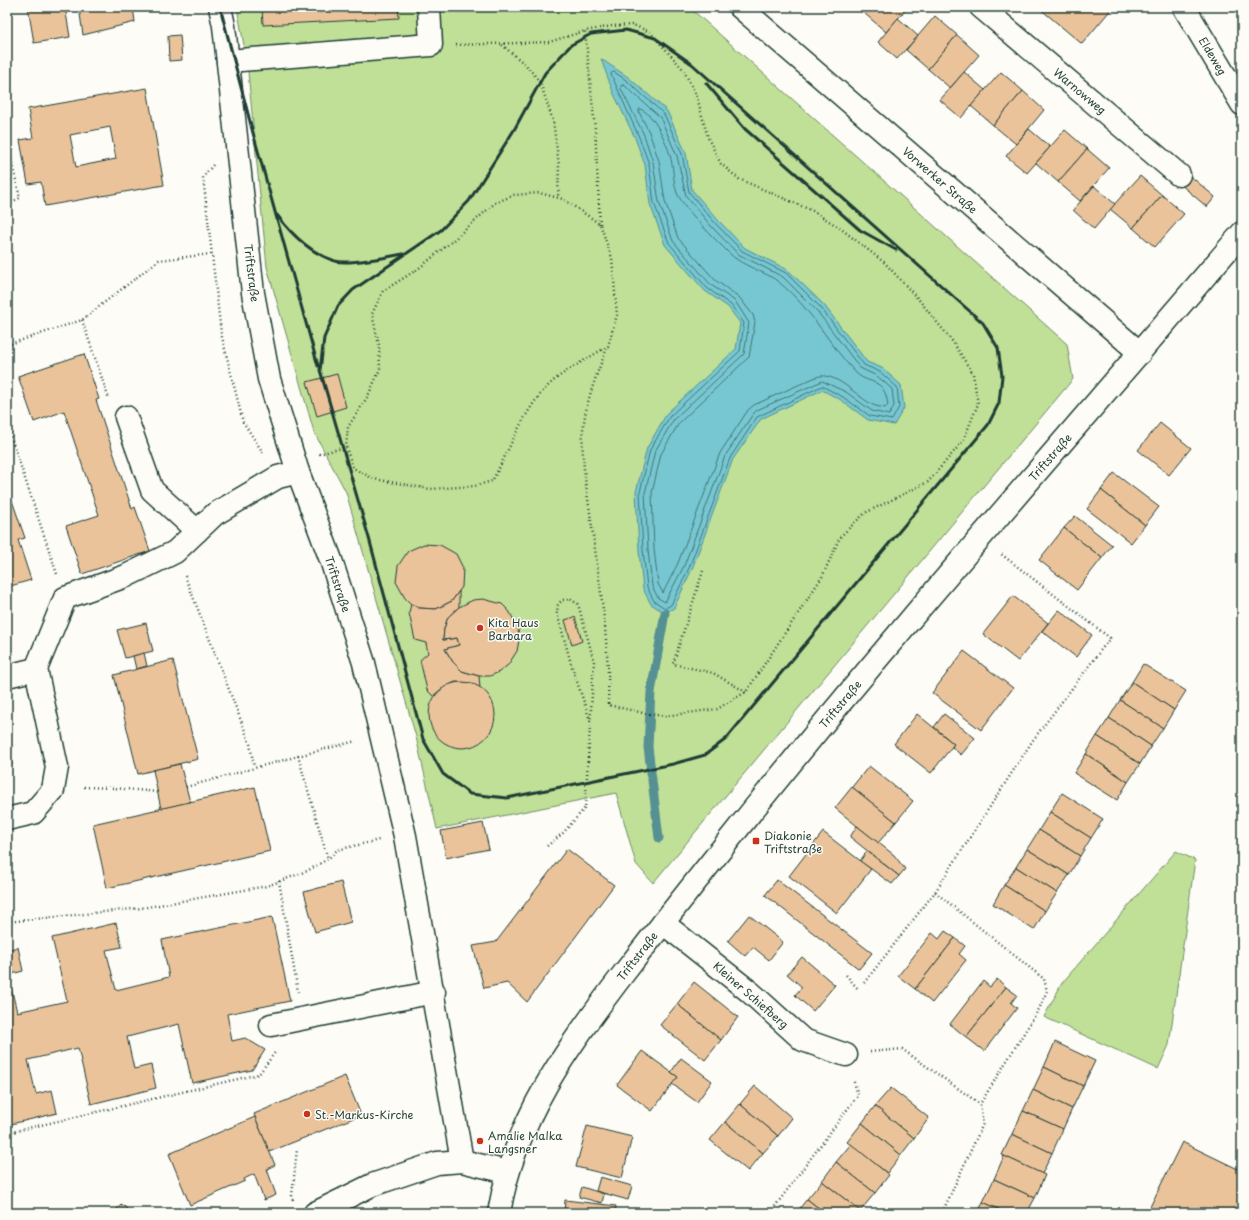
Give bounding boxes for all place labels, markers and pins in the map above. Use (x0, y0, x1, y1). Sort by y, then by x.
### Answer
place label: Kita Haus Barbara (488, 614, 539, 644)
marker: Kita Haus Barbara (475, 623, 485, 633)
place label: Diakonie Triftstraße (764, 827, 822, 857)
marker: Diakonie Triftstraße (751, 836, 761, 846)
place label: St.-Markus-Kirche (315, 1106, 414, 1123)
marker: St.-Markus-Kirche (302, 1109, 312, 1119)
place label: Amalie Malka Langsner (488, 1127, 563, 1157)
marker: Amalie Malka Langsner (475, 1136, 485, 1146)

